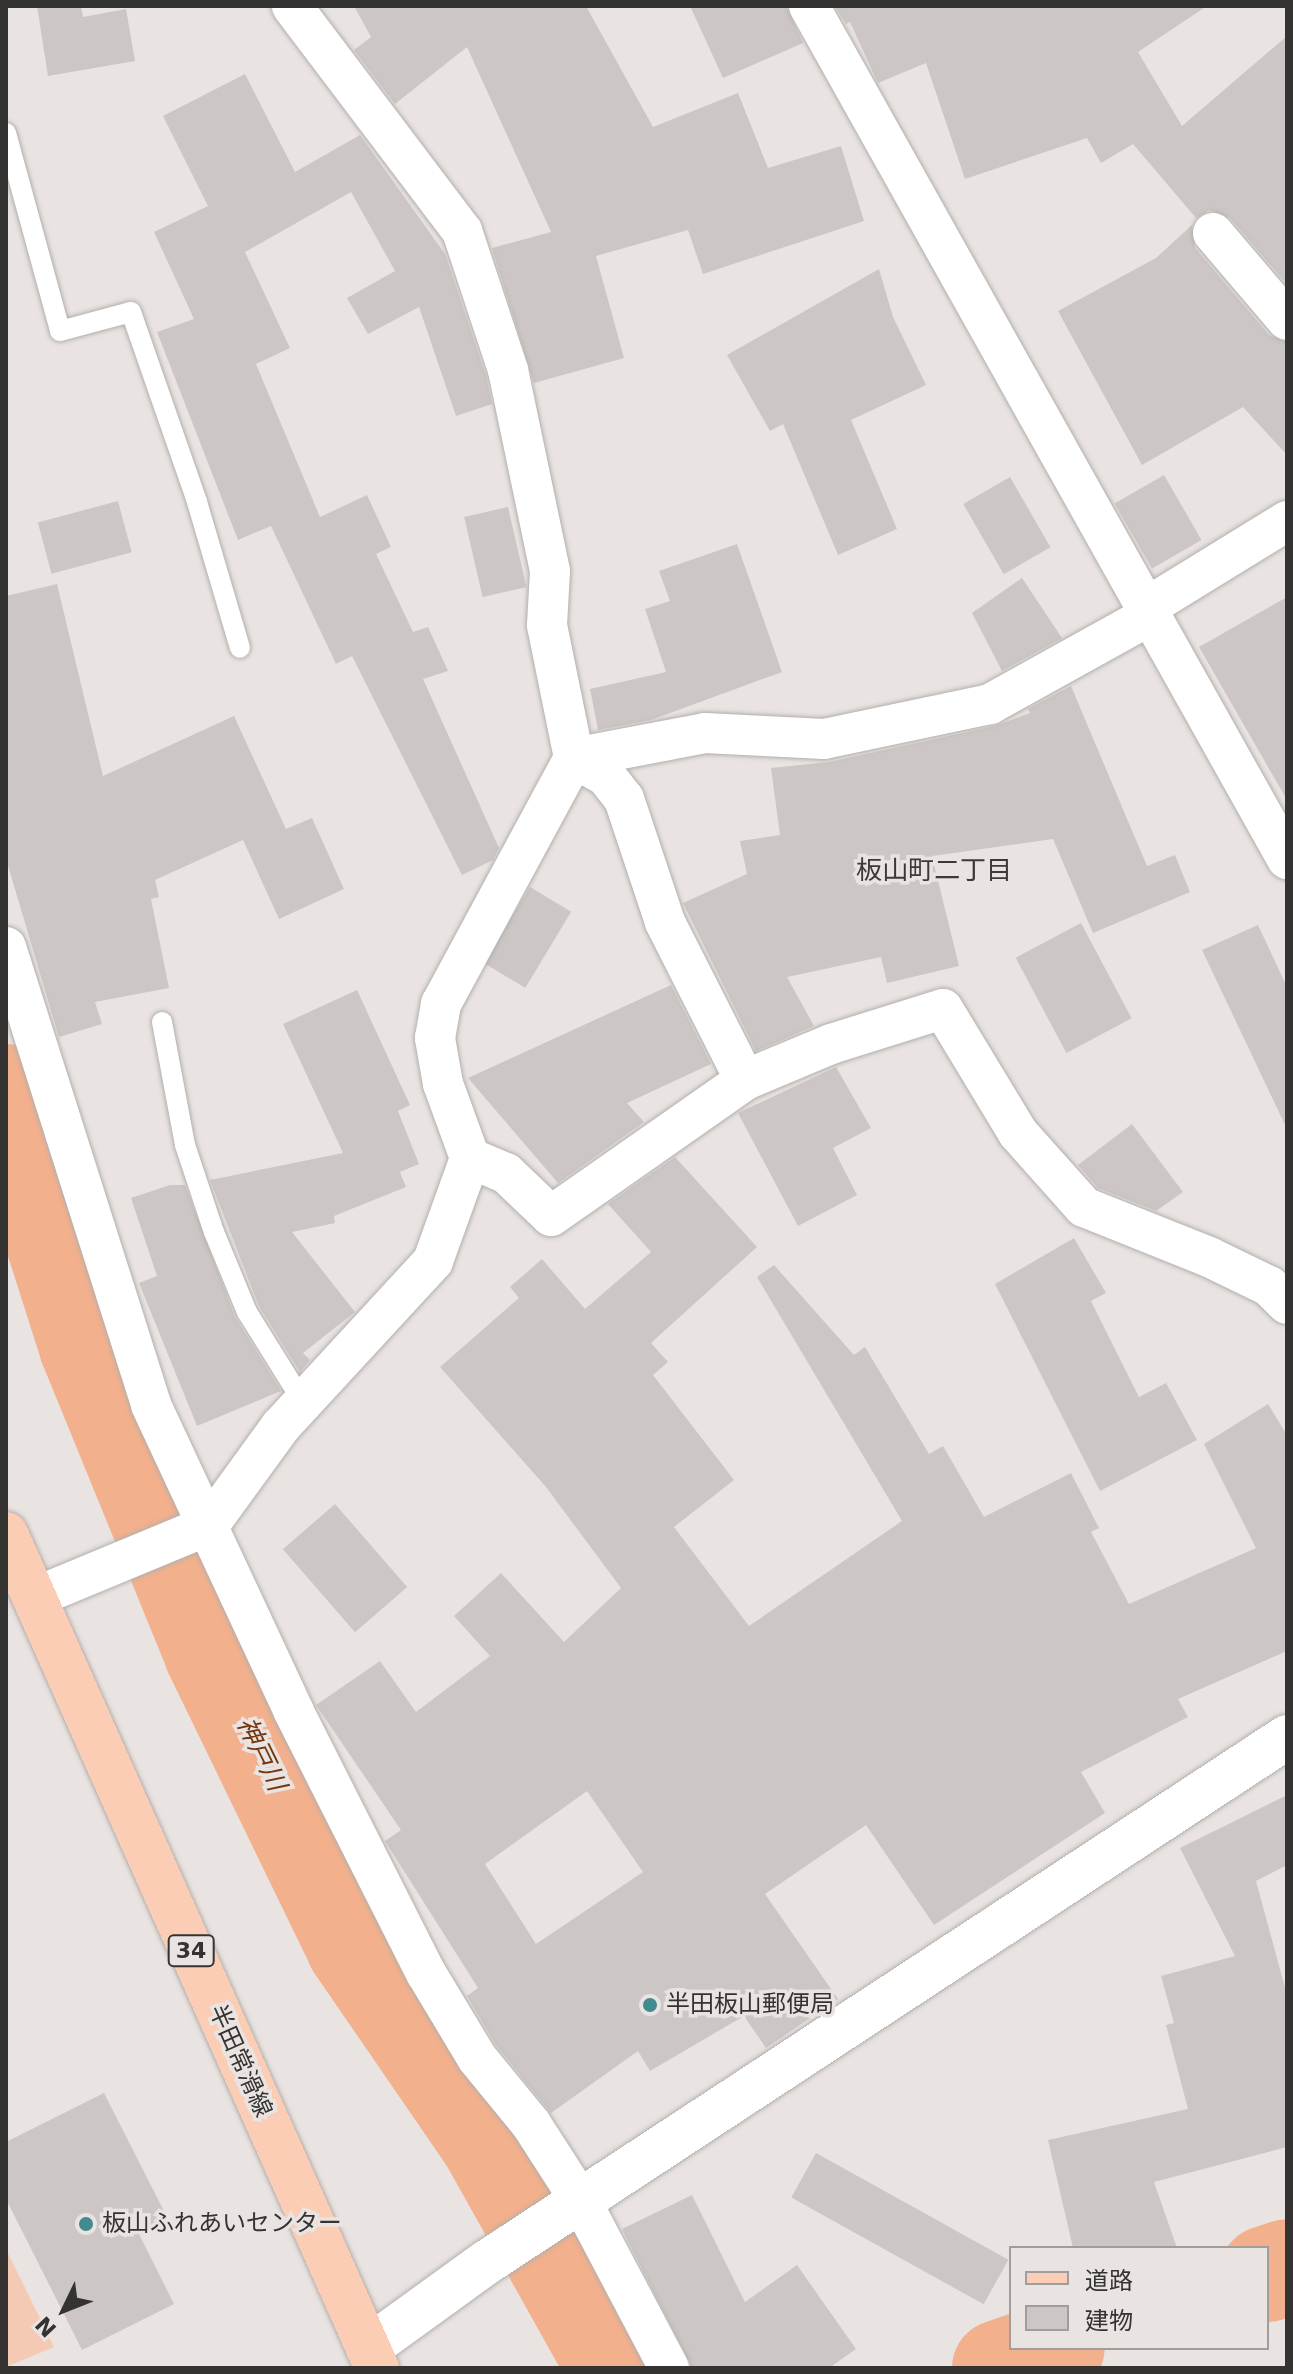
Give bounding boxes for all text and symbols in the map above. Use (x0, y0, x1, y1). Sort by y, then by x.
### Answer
district label: 板山町二丁目 (856, 855, 1012, 887)
water label: 神戸川 (230, 1712, 292, 1796)
road number: 34 (167, 1933, 215, 1969)
place label: 半田板山郵便局 (666, 1991, 834, 2019)
marker: 半田板山郵便局 (641, 1996, 659, 2014)
street label: 半田常滑線 (202, 2000, 278, 2122)
place label: 板山ふれあいセンター (102, 2210, 342, 2238)
marker: 板山ふれあいセンター (77, 2215, 95, 2233)
legend (1009, 2246, 1269, 2350)
text: 道路 (1085, 2267, 1133, 2295)
north arrow (24, 2270, 104, 2350)
text: 建物 (1085, 2307, 1133, 2335)
text: N (31, 2311, 62, 2342)

